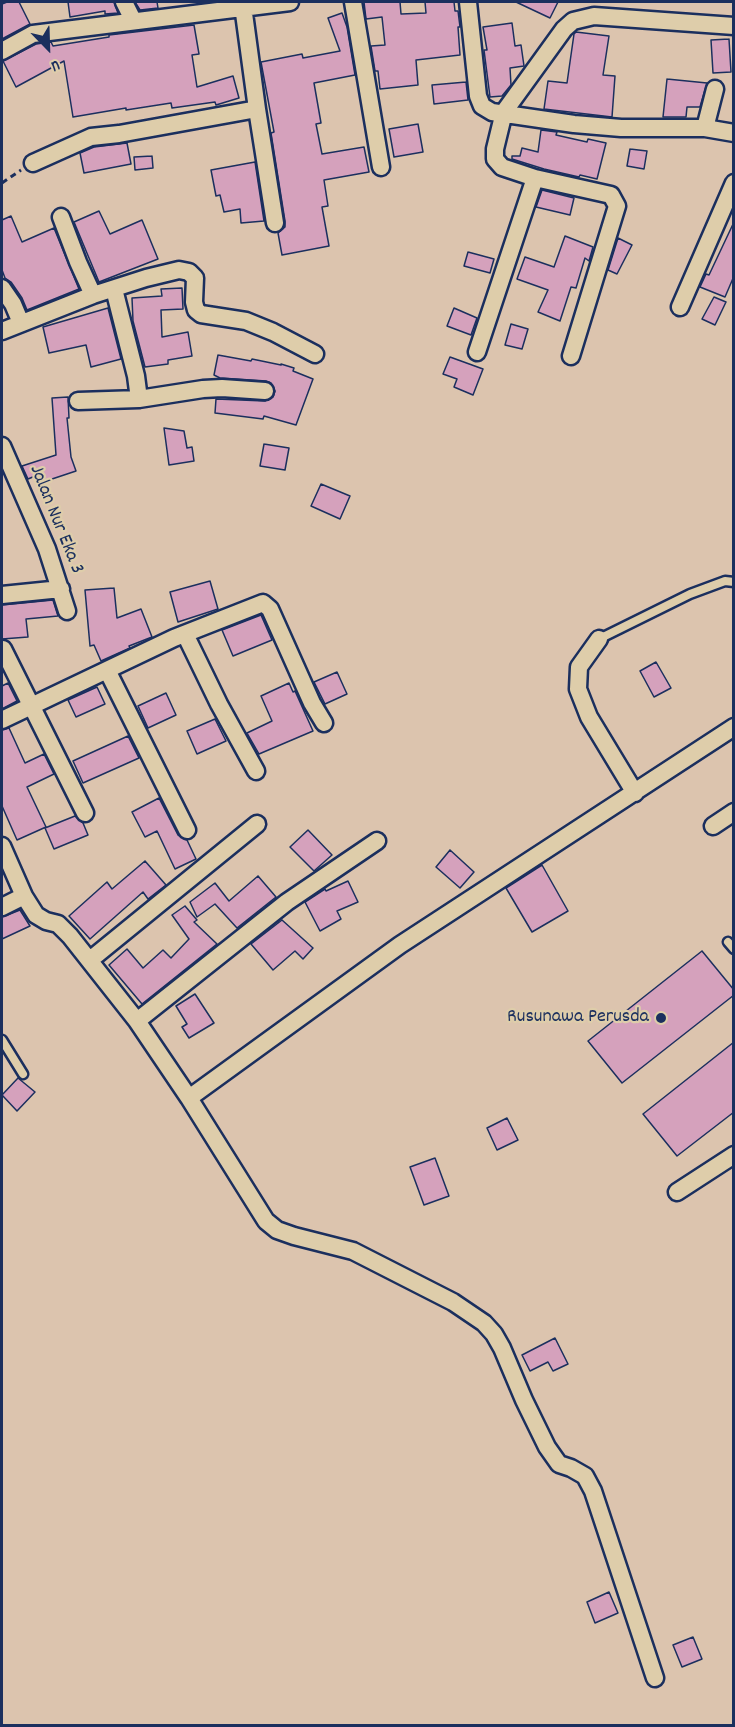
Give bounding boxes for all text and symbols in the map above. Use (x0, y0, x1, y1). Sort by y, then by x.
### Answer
north arrow (18, 18, 78, 78)
text: U (47, 53, 63, 77)
street label: Jalan Nur Eka 3 (22, 462, 88, 578)
place label: Rusunawa Perusda (507, 1006, 649, 1030)
marker: Rusunawa Perusda (654, 1011, 668, 1025)

